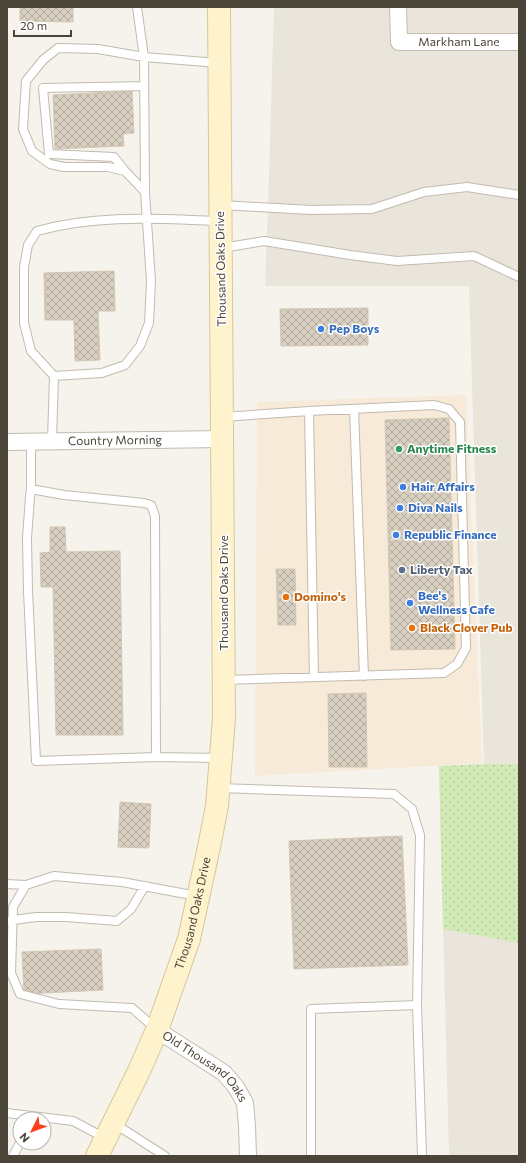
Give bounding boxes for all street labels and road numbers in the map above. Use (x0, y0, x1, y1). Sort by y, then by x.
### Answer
street label: Markham Lane (418, 34, 500, 48)
street label: Thousand Oaks Drive (212, 211, 228, 327)
street label: Country Morning (68, 432, 163, 447)
street label: Thousand Oaks Drive (216, 535, 230, 651)
street label: Thousand Oaks Drive (171, 855, 213, 971)
street label: Old Thousand Oaks (160, 1027, 251, 1104)

